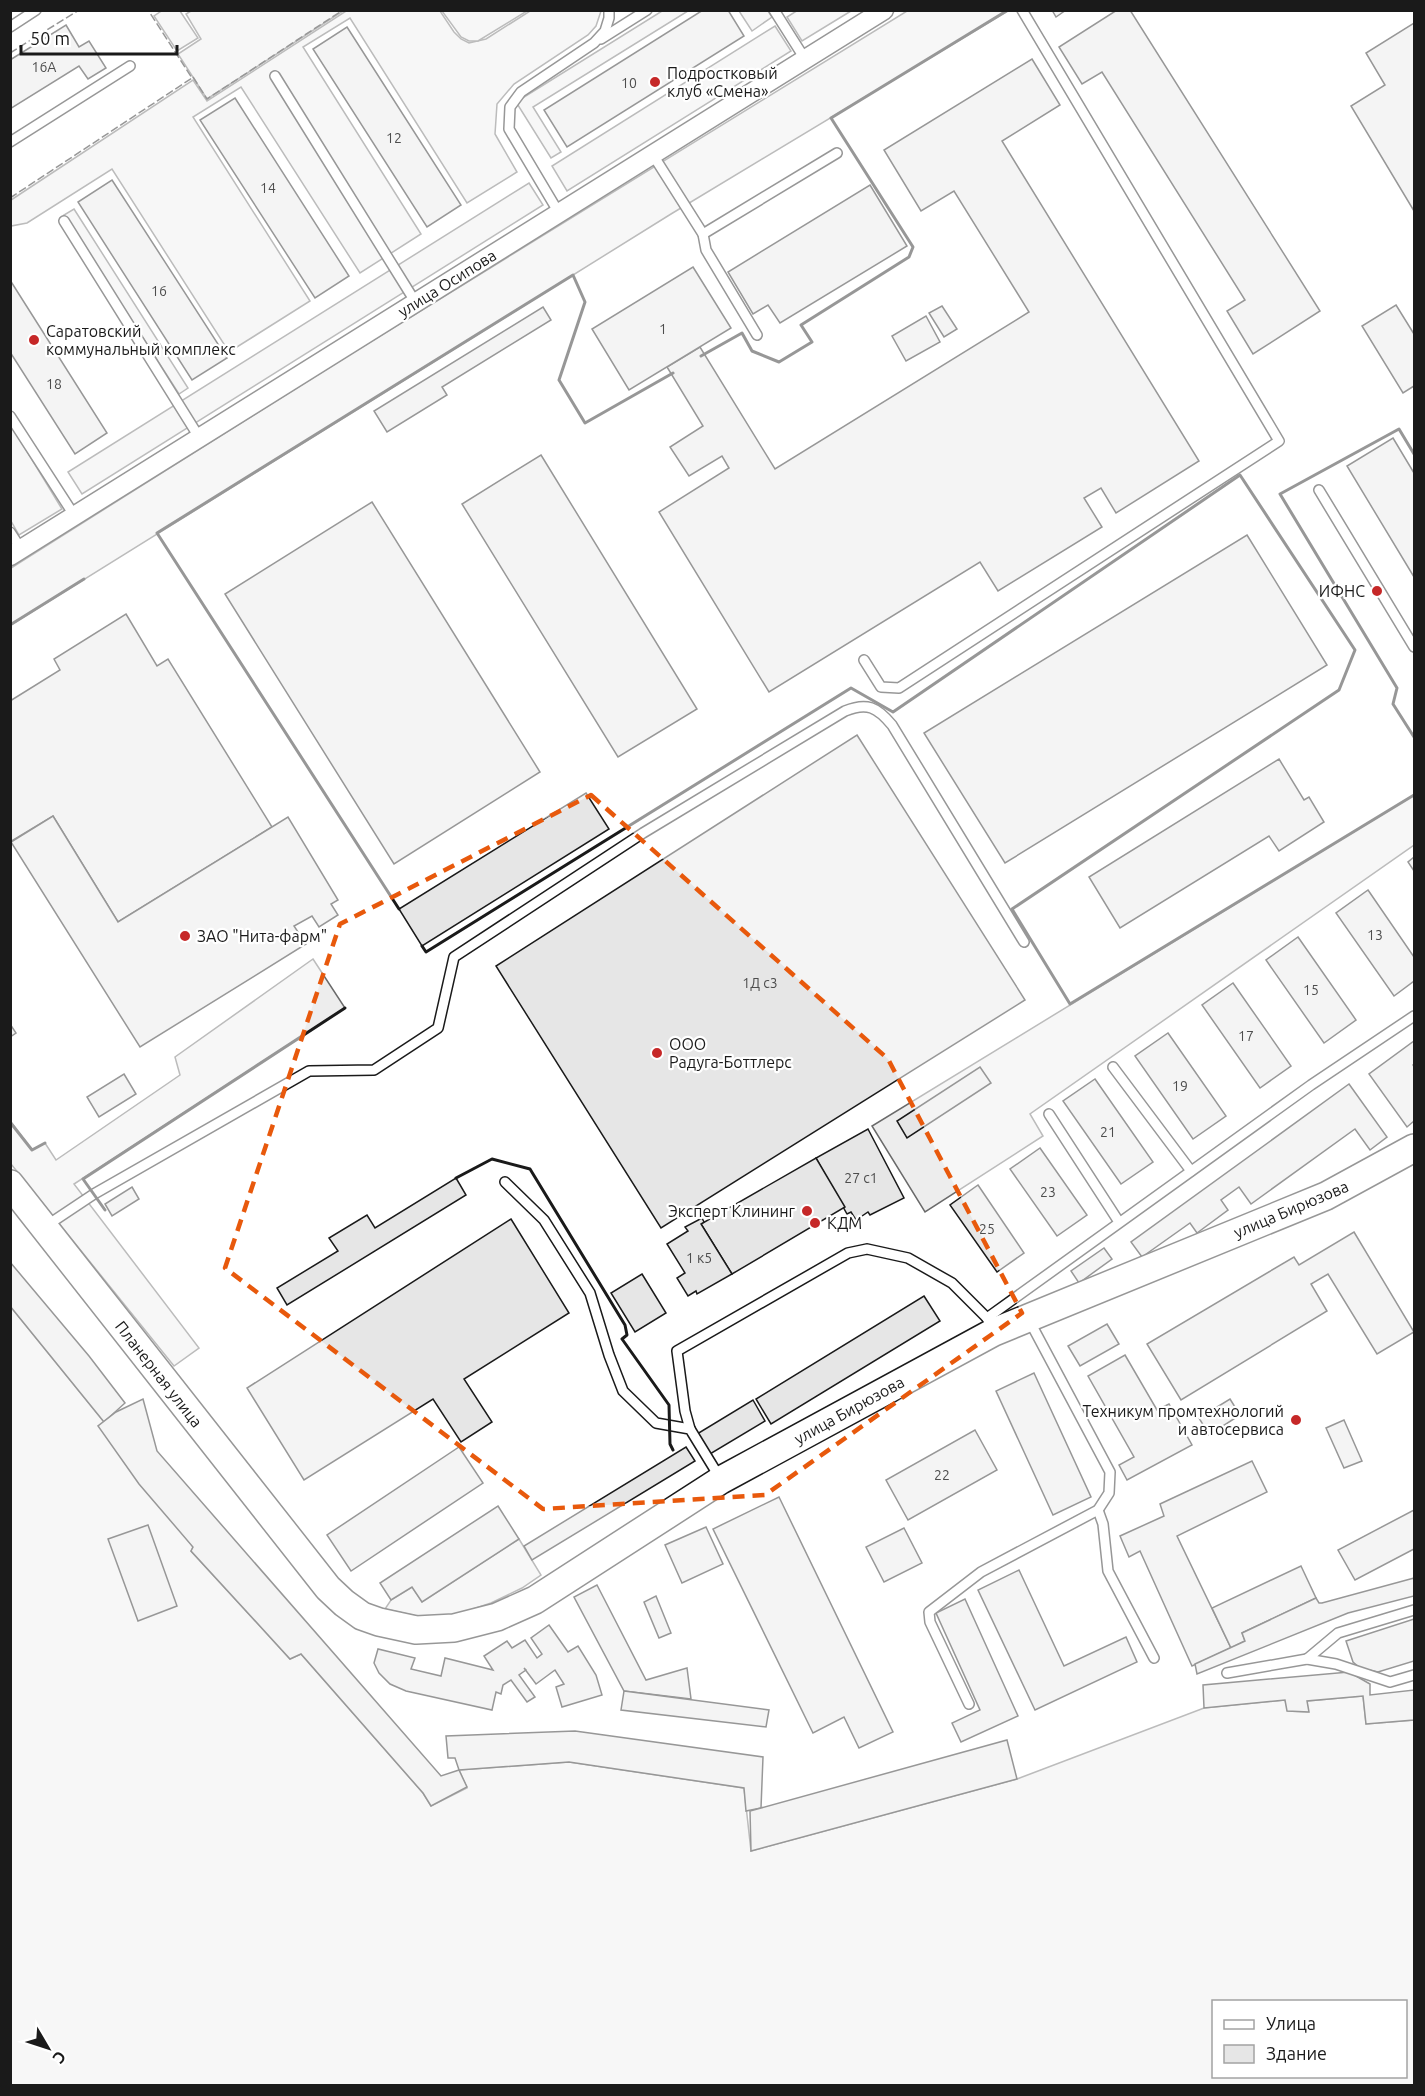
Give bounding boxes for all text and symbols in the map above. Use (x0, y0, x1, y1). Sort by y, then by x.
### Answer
scale bar (21, 18, 177, 56)
text: 50 m (30, 28, 70, 48)
house number: 16А (32, 59, 56, 75)
place label: Подростковый клуб «Смена» (667, 64, 778, 100)
house number: 10 (621, 75, 637, 91)
marker: Подростковый клуб «Смена» (648, 75, 662, 89)
house number: 12 (386, 130, 402, 146)
house number: 14 (260, 180, 276, 196)
street label: улица Осипова (395, 246, 499, 320)
house number: 16 (151, 283, 167, 299)
house number: 1 (659, 321, 667, 337)
place label: Саратовский коммунальный комплекс (46, 322, 236, 358)
marker: Саратовский коммунальный комплекс (27, 333, 41, 347)
house number: 18 (46, 376, 62, 392)
place label: ИФНС (1319, 582, 1365, 600)
marker: ИФНС (1370, 584, 1384, 598)
place label: ЗАО "Нита-фарм" (197, 927, 327, 945)
house number: 13 (1367, 927, 1383, 943)
marker: ЗАО "Нита-фарм" (178, 929, 192, 943)
house number: 1Д с3 (742, 975, 778, 991)
house number: 15 (1303, 982, 1319, 998)
house number: 17 (1238, 1028, 1254, 1044)
place label: ООО Радуга-Боттлерс (669, 1035, 792, 1071)
marker: ООО Радуга-Боттлерс (650, 1046, 664, 1060)
house number: 19 (1172, 1078, 1188, 1094)
house number: 21 (1100, 1124, 1116, 1140)
house number: 27 с1 (844, 1170, 878, 1186)
street label: улица Бирюзова (1231, 1177, 1351, 1241)
house number: 23 (1040, 1184, 1056, 1200)
place label: Эксперт Клининг (668, 1202, 796, 1220)
marker: Эксперт Клининг (800, 1204, 814, 1218)
place label: КДМ (827, 1214, 862, 1232)
marker: КДМ (808, 1216, 822, 1230)
house number: 25 (979, 1221, 995, 1237)
house number: 1 к5 (686, 1250, 712, 1266)
street label: Планерная улица (112, 1317, 206, 1431)
street label: улица Бирюзова (791, 1372, 907, 1448)
place label: Техникум промтехнологий и автосервиса (1082, 1402, 1284, 1438)
marker: Техникум промтехнологий и автосервиса (1289, 1413, 1303, 1427)
house number: 22 (934, 1467, 950, 1483)
legend (1212, 2000, 1407, 2078)
text: Улица (1266, 2013, 1316, 2033)
north arrow (18, 2018, 78, 2078)
text: Здание (1266, 2043, 1327, 2063)
text: С (49, 2048, 70, 2067)

